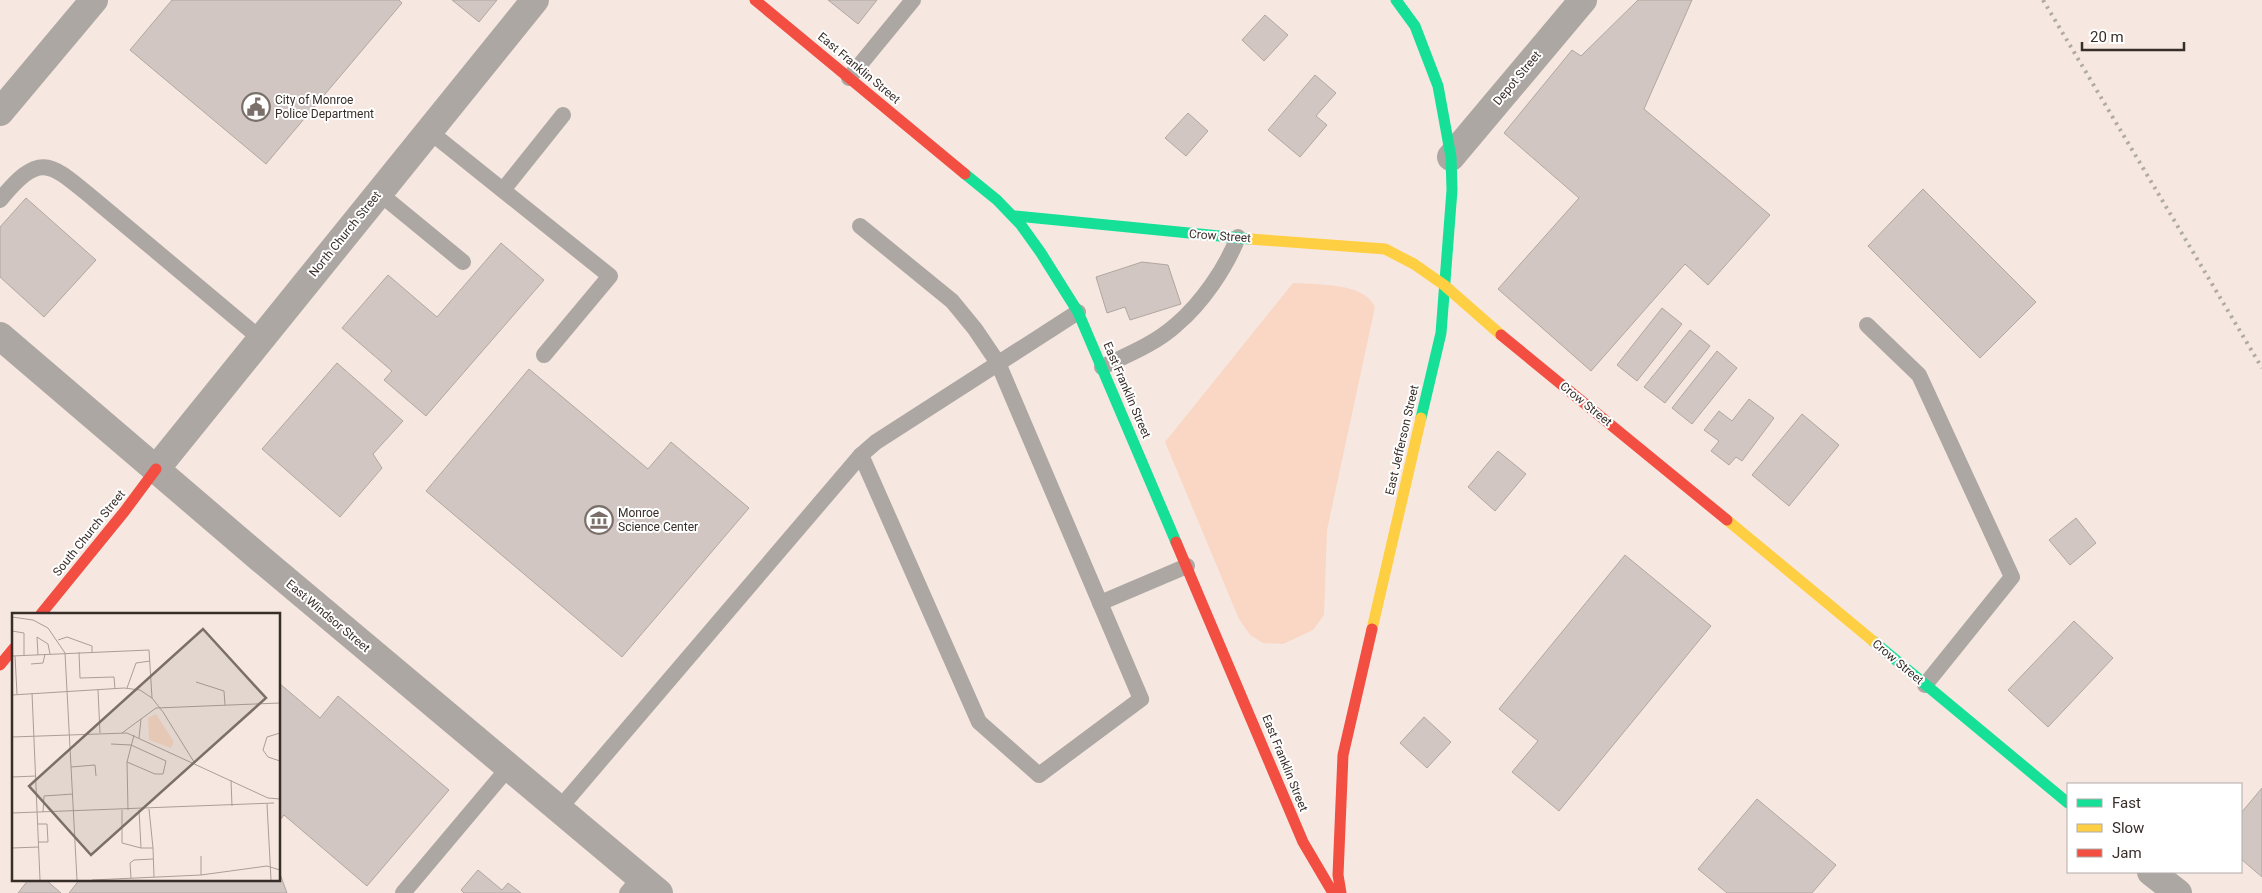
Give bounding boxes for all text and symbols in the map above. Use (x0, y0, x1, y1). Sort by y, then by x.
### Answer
scale bar (2082, 20, 2184, 52)
text: 20 m (2090, 28, 2124, 46)
street label: East Franklin Street (815, 30, 903, 107)
street label: Depot Street (1490, 48, 1544, 108)
public building icon: City of Monroe Police Department (241, 92, 271, 122)
place label: City of Monroe Police Department (275, 93, 374, 121)
street label: North Church Street (306, 188, 384, 280)
street label: Crow Street (1188, 227, 1252, 245)
street label: East Franklin Street (1100, 340, 1154, 440)
street label: Crow Street (1557, 379, 1615, 429)
street label: East Jefferson Street (1383, 384, 1421, 496)
street label: South Church Street (50, 487, 128, 579)
museum icon: Monroe Science Center (584, 505, 614, 535)
place label: Monroe Science Center (618, 506, 698, 534)
street label: East Windsor Street (283, 577, 373, 655)
inset map (12, 613, 280, 880)
street label: Crow Street (1870, 637, 1926, 687)
street label: East Franklin Street (1259, 713, 1311, 813)
legend (2067, 783, 2242, 873)
text: Fast (2112, 794, 2141, 812)
text: Slow (2112, 819, 2144, 837)
text: Jam (2112, 844, 2142, 862)

